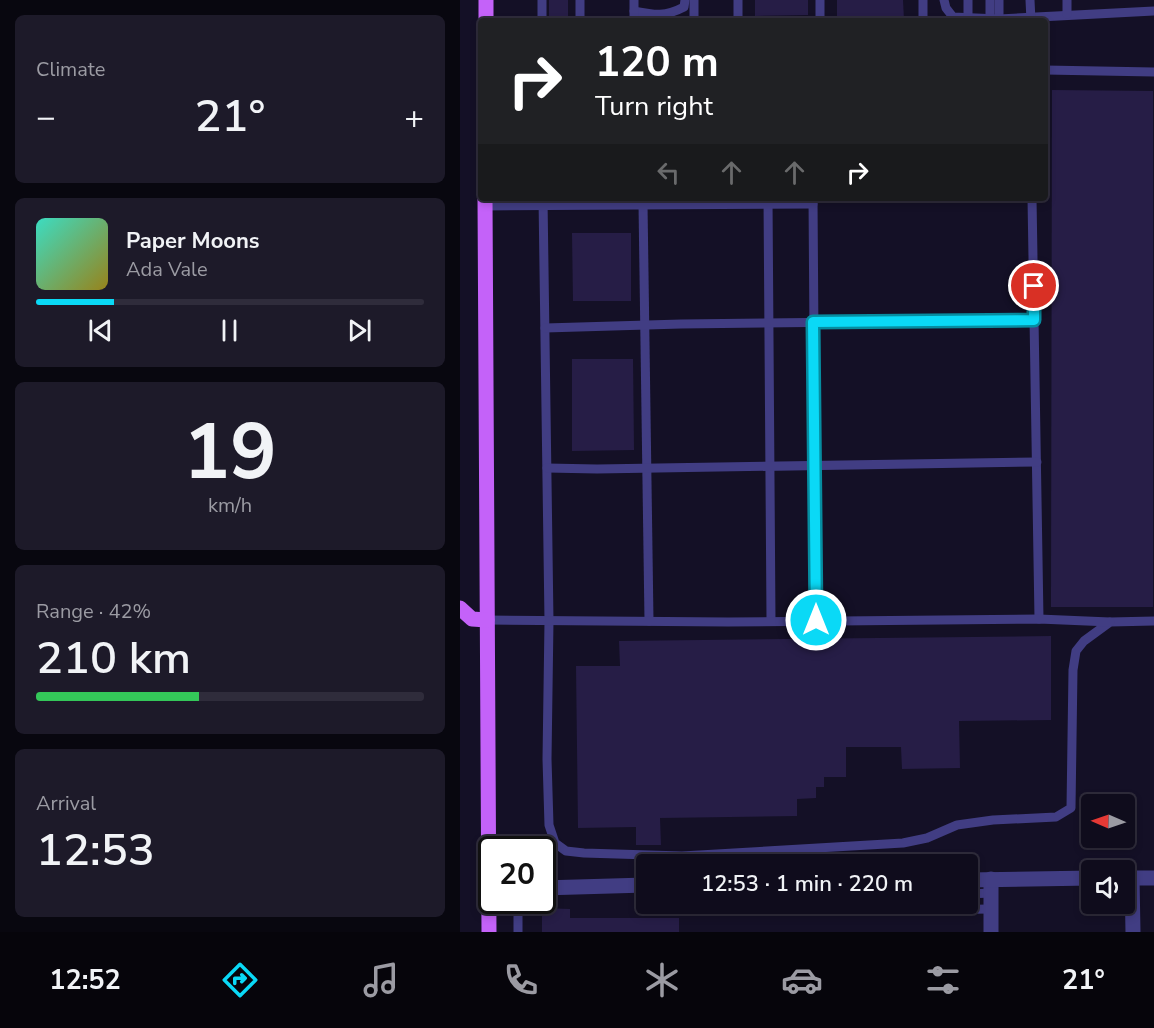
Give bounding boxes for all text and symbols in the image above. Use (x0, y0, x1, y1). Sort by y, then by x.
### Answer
text: 120 m (595, 34, 719, 91)
icon: right (496, 42, 574, 120)
text: Climate (36, 56, 105, 83)
text: 21° (195, 86, 265, 147)
text: Turn right (595, 88, 713, 125)
text: − (36, 95, 56, 140)
text: + (404, 95, 424, 140)
icon: left (652, 156, 685, 189)
icon: ahead (715, 156, 748, 189)
icon: ahead (778, 156, 811, 189)
icon: right (841, 156, 874, 189)
text: Paper Moons (126, 226, 260, 256)
text: Ada Vale (126, 256, 208, 283)
pin (1008, 260, 1059, 311)
icon: arrive (1017, 269, 1050, 302)
icon: previous (84, 314, 117, 347)
icon: pause (213, 314, 246, 347)
icon: next (343, 314, 376, 347)
text: 19 (183, 399, 277, 506)
text: km/h (208, 492, 252, 519)
position arrow (784, 588, 848, 652)
text: Range · 42% (36, 598, 151, 625)
text: 210 km (36, 628, 191, 689)
text: Arrival (36, 790, 96, 817)
north arrow (1081, 794, 1135, 848)
map controls (1081, 794, 1135, 914)
text: 12:53 (36, 820, 155, 881)
speed limit sign: 20 (478, 836, 556, 914)
button: sound (1081, 860, 1135, 914)
text: 12:53 · 1 min · 220 m (701, 869, 913, 899)
icon: directions (219, 959, 261, 1001)
icon: music (360, 959, 402, 1001)
icon: phone (500, 959, 542, 1001)
icon: climate (641, 959, 683, 1001)
icon: car (781, 959, 823, 1001)
icon: filters (922, 959, 964, 1001)
text: 12:52 (49, 962, 121, 999)
text: 21° (1062, 962, 1105, 999)

